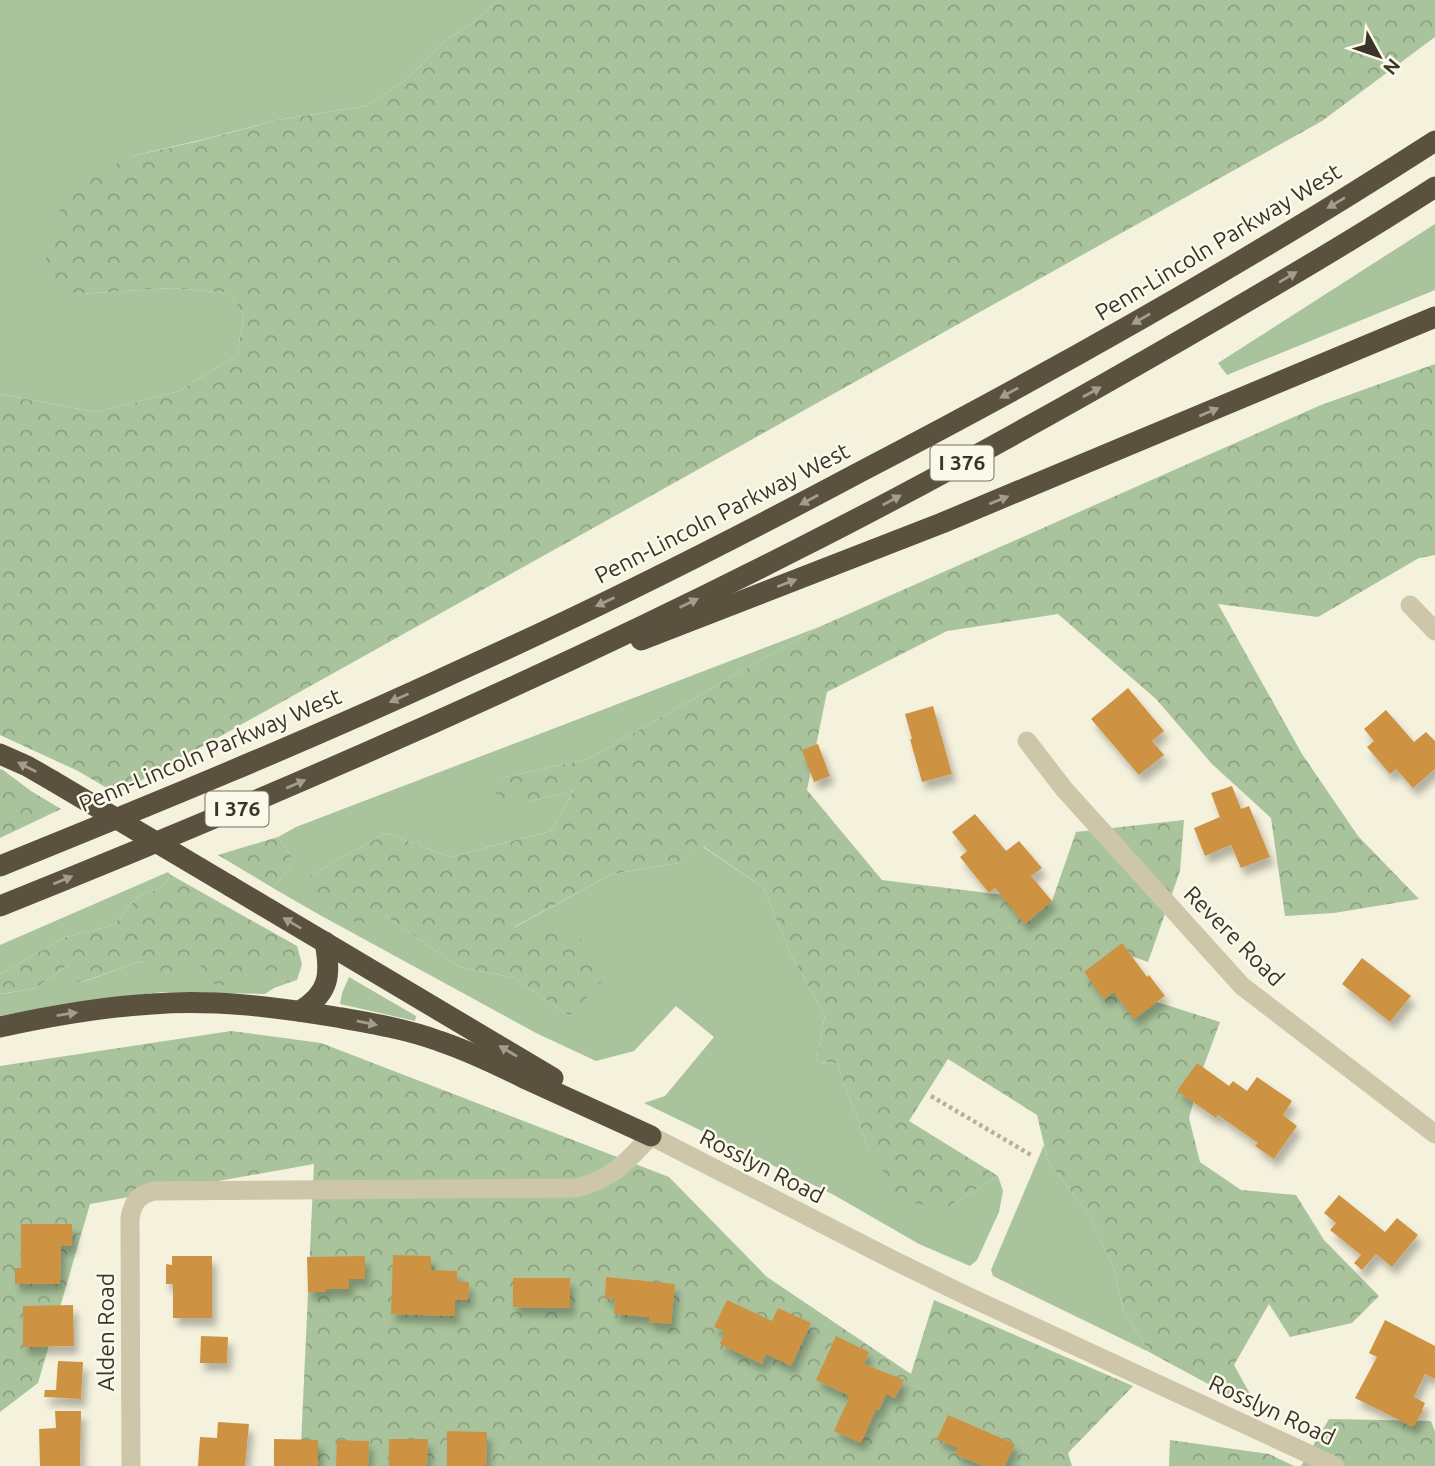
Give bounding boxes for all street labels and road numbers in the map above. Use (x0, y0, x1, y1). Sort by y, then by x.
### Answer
street label: Penn-Lincoln Parkway West (1090, 158, 1345, 325)
street label: Penn-Lincoln Parkway West (590, 437, 853, 588)
road number: I 376 (930, 446, 993, 480)
street label: Penn-Lincoln Parkway West (75, 683, 345, 816)
road number: I 376 (205, 792, 268, 826)
street label: Revere Road (1179, 881, 1289, 991)
street label: Rosslyn Road (696, 1123, 829, 1208)
street label: Alden Road (93, 1273, 118, 1391)
street label: Rosslyn Road (1205, 1369, 1339, 1450)

